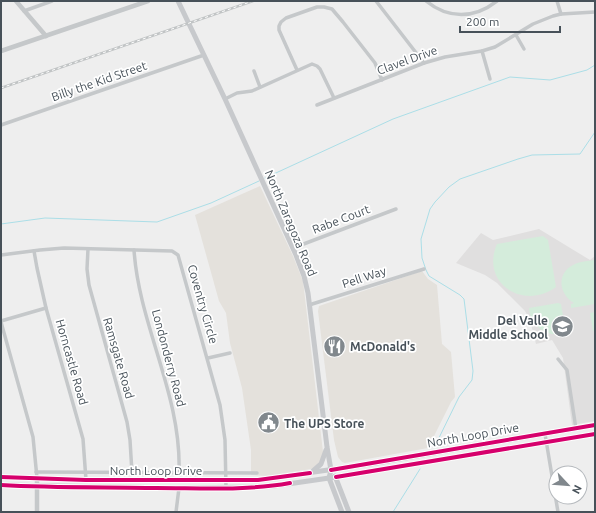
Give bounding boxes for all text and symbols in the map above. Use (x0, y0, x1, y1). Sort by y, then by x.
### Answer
scale bar (460, 8, 560, 34)
text: 200 m (466, 15, 499, 28)
street label: Clavel Drive (375, 43, 439, 77)
street label: Billy the Kid Street (50, 58, 149, 103)
street label: North Zaragoza Road (263, 168, 319, 278)
street label: Rabe Court (310, 202, 372, 236)
street label: Coventry Circle (185, 263, 221, 345)
street label: Pell Way (340, 264, 388, 290)
street label: Londonderry Road (150, 308, 188, 408)
place label: Del Valle Middle School (468, 314, 548, 341)
school or university icon: Del Valle Middle School (550, 314, 576, 340)
street label: Ramsgate Road (101, 316, 137, 400)
street label: Horncastle Road (54, 318, 90, 406)
restaurant icon: McDonald's (322, 333, 348, 359)
place label: McDonald's (350, 340, 416, 353)
public building icon: The UPS Store (256, 410, 282, 436)
place label: The UPS Store (284, 417, 365, 430)
street label: North Loop Drive (426, 421, 520, 449)
street label: North Loop Drive (110, 464, 202, 477)
north arrow (548, 465, 588, 505)
text: N (570, 483, 584, 496)

